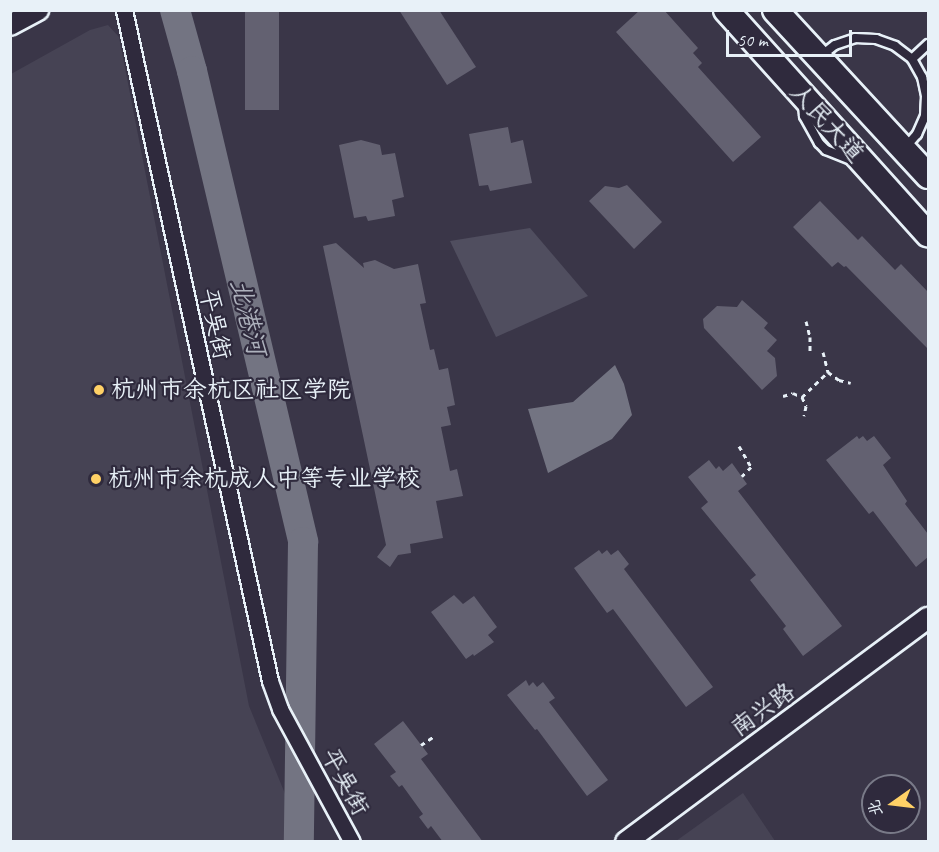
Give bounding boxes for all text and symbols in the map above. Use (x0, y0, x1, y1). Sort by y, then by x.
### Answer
scale bar (729, 18, 855, 56)
text: 50 m (737, 29, 768, 51)
street label: 人民大道 (784, 78, 870, 168)
water label: 北港河 (223, 275, 273, 359)
street label: 平吴街 (193, 286, 237, 362)
place label: 杭州市余杭区社区学院 (111, 376, 351, 404)
marker: 杭州市余杭区社区学院 (92, 383, 106, 397)
place label: 杭州市余杭成人中等专业学校 (108, 465, 420, 493)
marker: 杭州市余杭成人中等专业学校 (89, 472, 103, 486)
street label: 南兴路 (725, 677, 801, 743)
street label: 平吴街 (315, 743, 375, 821)
north arrow (861, 774, 921, 834)
text: 北 (864, 798, 887, 818)

